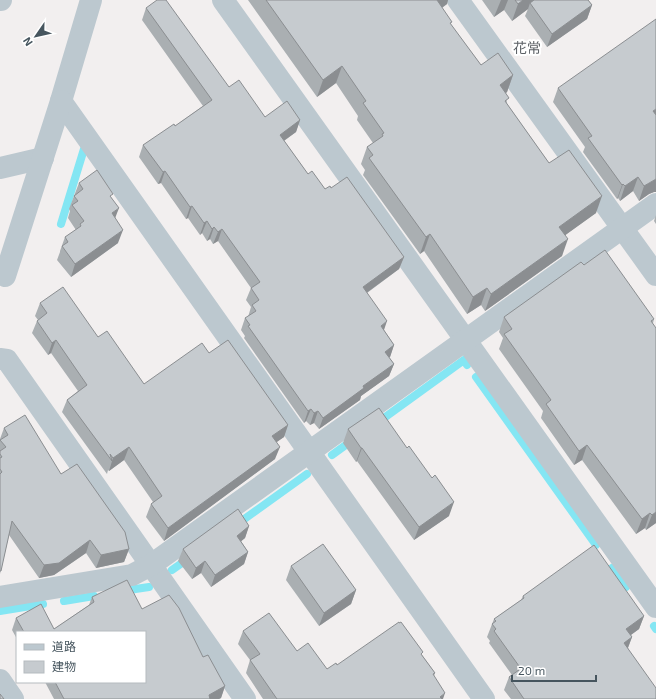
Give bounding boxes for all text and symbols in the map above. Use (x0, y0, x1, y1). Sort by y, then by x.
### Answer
north arrow (16, 16, 56, 56)
text: N (20, 35, 35, 49)
district label: 花常 (513, 39, 541, 56)
legend (16, 631, 146, 683)
text: 道路 (52, 639, 76, 653)
scale bar (512, 657, 596, 683)
text: 建物 (52, 659, 76, 673)
text: 20 m (518, 663, 545, 677)

